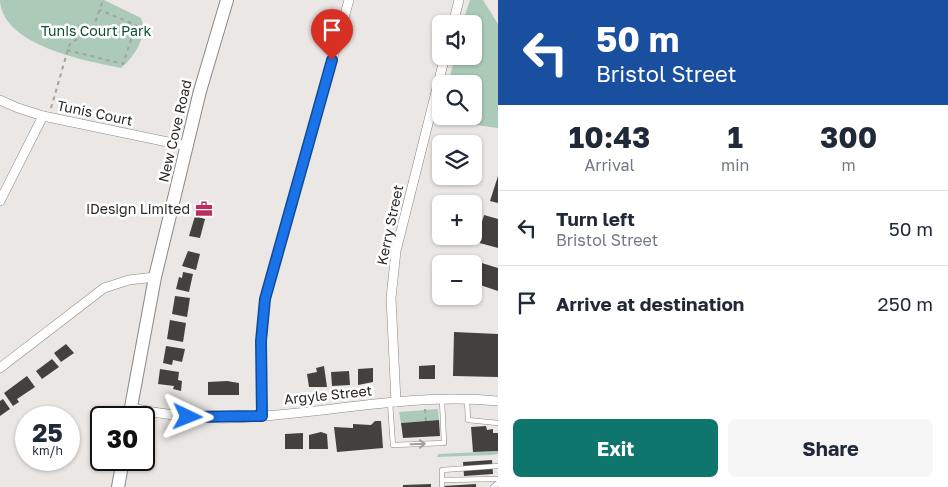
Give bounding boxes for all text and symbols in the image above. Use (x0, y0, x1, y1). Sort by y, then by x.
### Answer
pin (311, 9, 353, 60)
map controls (432, 15, 482, 305)
button: sound (432, 15, 482, 65)
icon: arrive (318, 16, 346, 44)
text: 50 m (596, 18, 679, 60)
icon: left (513, 20, 578, 85)
park label: Tunis Court Park (41, 22, 151, 39)
text: Bristol Street (596, 60, 737, 87)
button: search (432, 75, 482, 125)
street label: New Cove Road (154, 78, 195, 184)
street label: Tunis Court (56, 96, 134, 129)
text: 10:43 (569, 119, 650, 155)
text: 1 (727, 119, 743, 155)
text: 300 (820, 119, 877, 155)
button: layers (432, 135, 482, 185)
text: Arrival (584, 155, 635, 175)
text: min (721, 155, 749, 175)
text: m (842, 155, 856, 175)
street label: Kerry Street (373, 183, 406, 267)
button: + (432, 195, 482, 245)
office icon: iDesign Limited (194, 199, 214, 219)
place label: iDesign Limited (86, 200, 190, 217)
text: Turn left (556, 207, 635, 230)
icon: left (513, 214, 541, 242)
text: 50 m (889, 217, 933, 240)
text: Bristol Street (556, 230, 658, 250)
button: − (432, 255, 482, 305)
icon: arrive (513, 289, 541, 317)
text: Arrive at destination (556, 292, 744, 315)
text: 250 m (878, 292, 933, 315)
street label: Argyle Street (283, 381, 373, 408)
position arrow (161, 390, 213, 442)
speed limit sign: 30 (90, 406, 155, 471)
text: 25 (32, 417, 63, 448)
button: Exit (513, 419, 718, 477)
button: Share (728, 419, 933, 477)
one-way arrow (409, 440, 425, 449)
text: km/h (32, 443, 63, 458)

